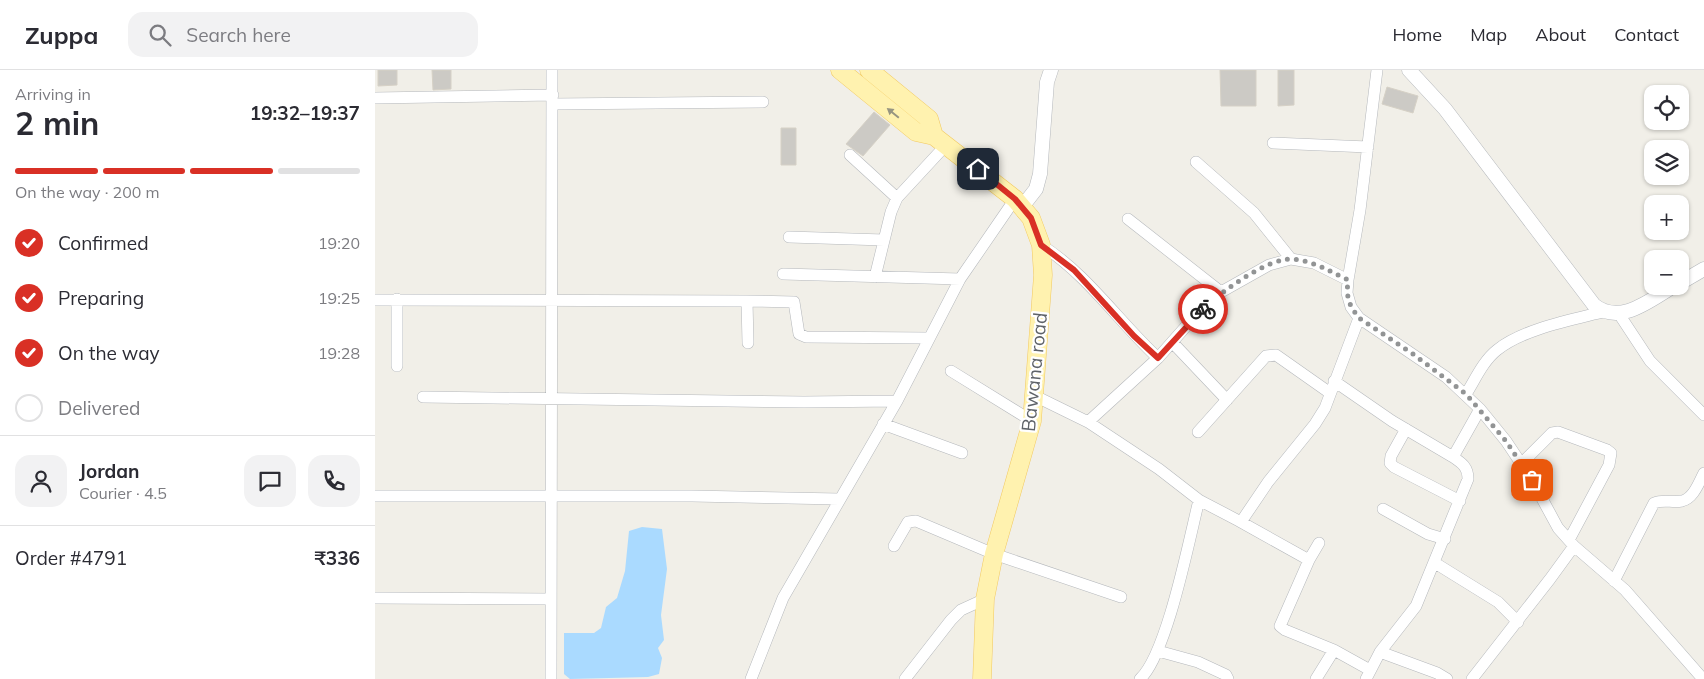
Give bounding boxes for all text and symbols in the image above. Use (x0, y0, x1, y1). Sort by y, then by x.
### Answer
search box (128, 12, 478, 57)
text: Zuppa (25, 20, 98, 50)
icon: search (146, 21, 174, 49)
text: Search here (186, 23, 291, 47)
text: Home (1392, 23, 1442, 46)
text: Map (1470, 23, 1507, 46)
text: About (1535, 23, 1586, 46)
text: Contact (1614, 23, 1679, 46)
text: Arriving in (15, 84, 91, 104)
map controls (1644, 85, 1689, 295)
button: locate (1644, 85, 1689, 130)
text: 19:32–19:37 (250, 101, 360, 125)
text: 2 min (15, 103, 99, 143)
one-way arrow (886, 108, 899, 119)
button: layers (1644, 140, 1689, 185)
pin (957, 148, 999, 190)
icon: home (964, 155, 992, 183)
text: On the way · 200 m (15, 182, 160, 202)
button: + (1644, 195, 1689, 240)
icon: check (15, 229, 43, 257)
text: Confirmed (58, 231, 149, 255)
text: 19:20 (318, 233, 360, 253)
button: − (1644, 250, 1689, 295)
icon: check (15, 284, 43, 312)
courier (1178, 284, 1228, 334)
text: Preparing (58, 286, 144, 310)
text: 19:25 (318, 288, 360, 308)
icon: bike (1189, 295, 1217, 323)
street label: Bawana road (1016, 311, 1052, 433)
icon: check (15, 339, 43, 367)
text: On the way (58, 341, 160, 365)
text: 19:28 (318, 343, 360, 363)
text: Delivered (58, 396, 140, 420)
button: person (15, 455, 67, 507)
button: chat (244, 455, 296, 507)
button: phone (308, 455, 360, 507)
text: Jordan (79, 459, 139, 483)
pin (1511, 459, 1553, 501)
icon: bag (1518, 466, 1546, 494)
text: Courier · 4.5 (79, 483, 167, 503)
text: Order #4791 (15, 546, 127, 570)
text: ₹336 (314, 546, 360, 570)

